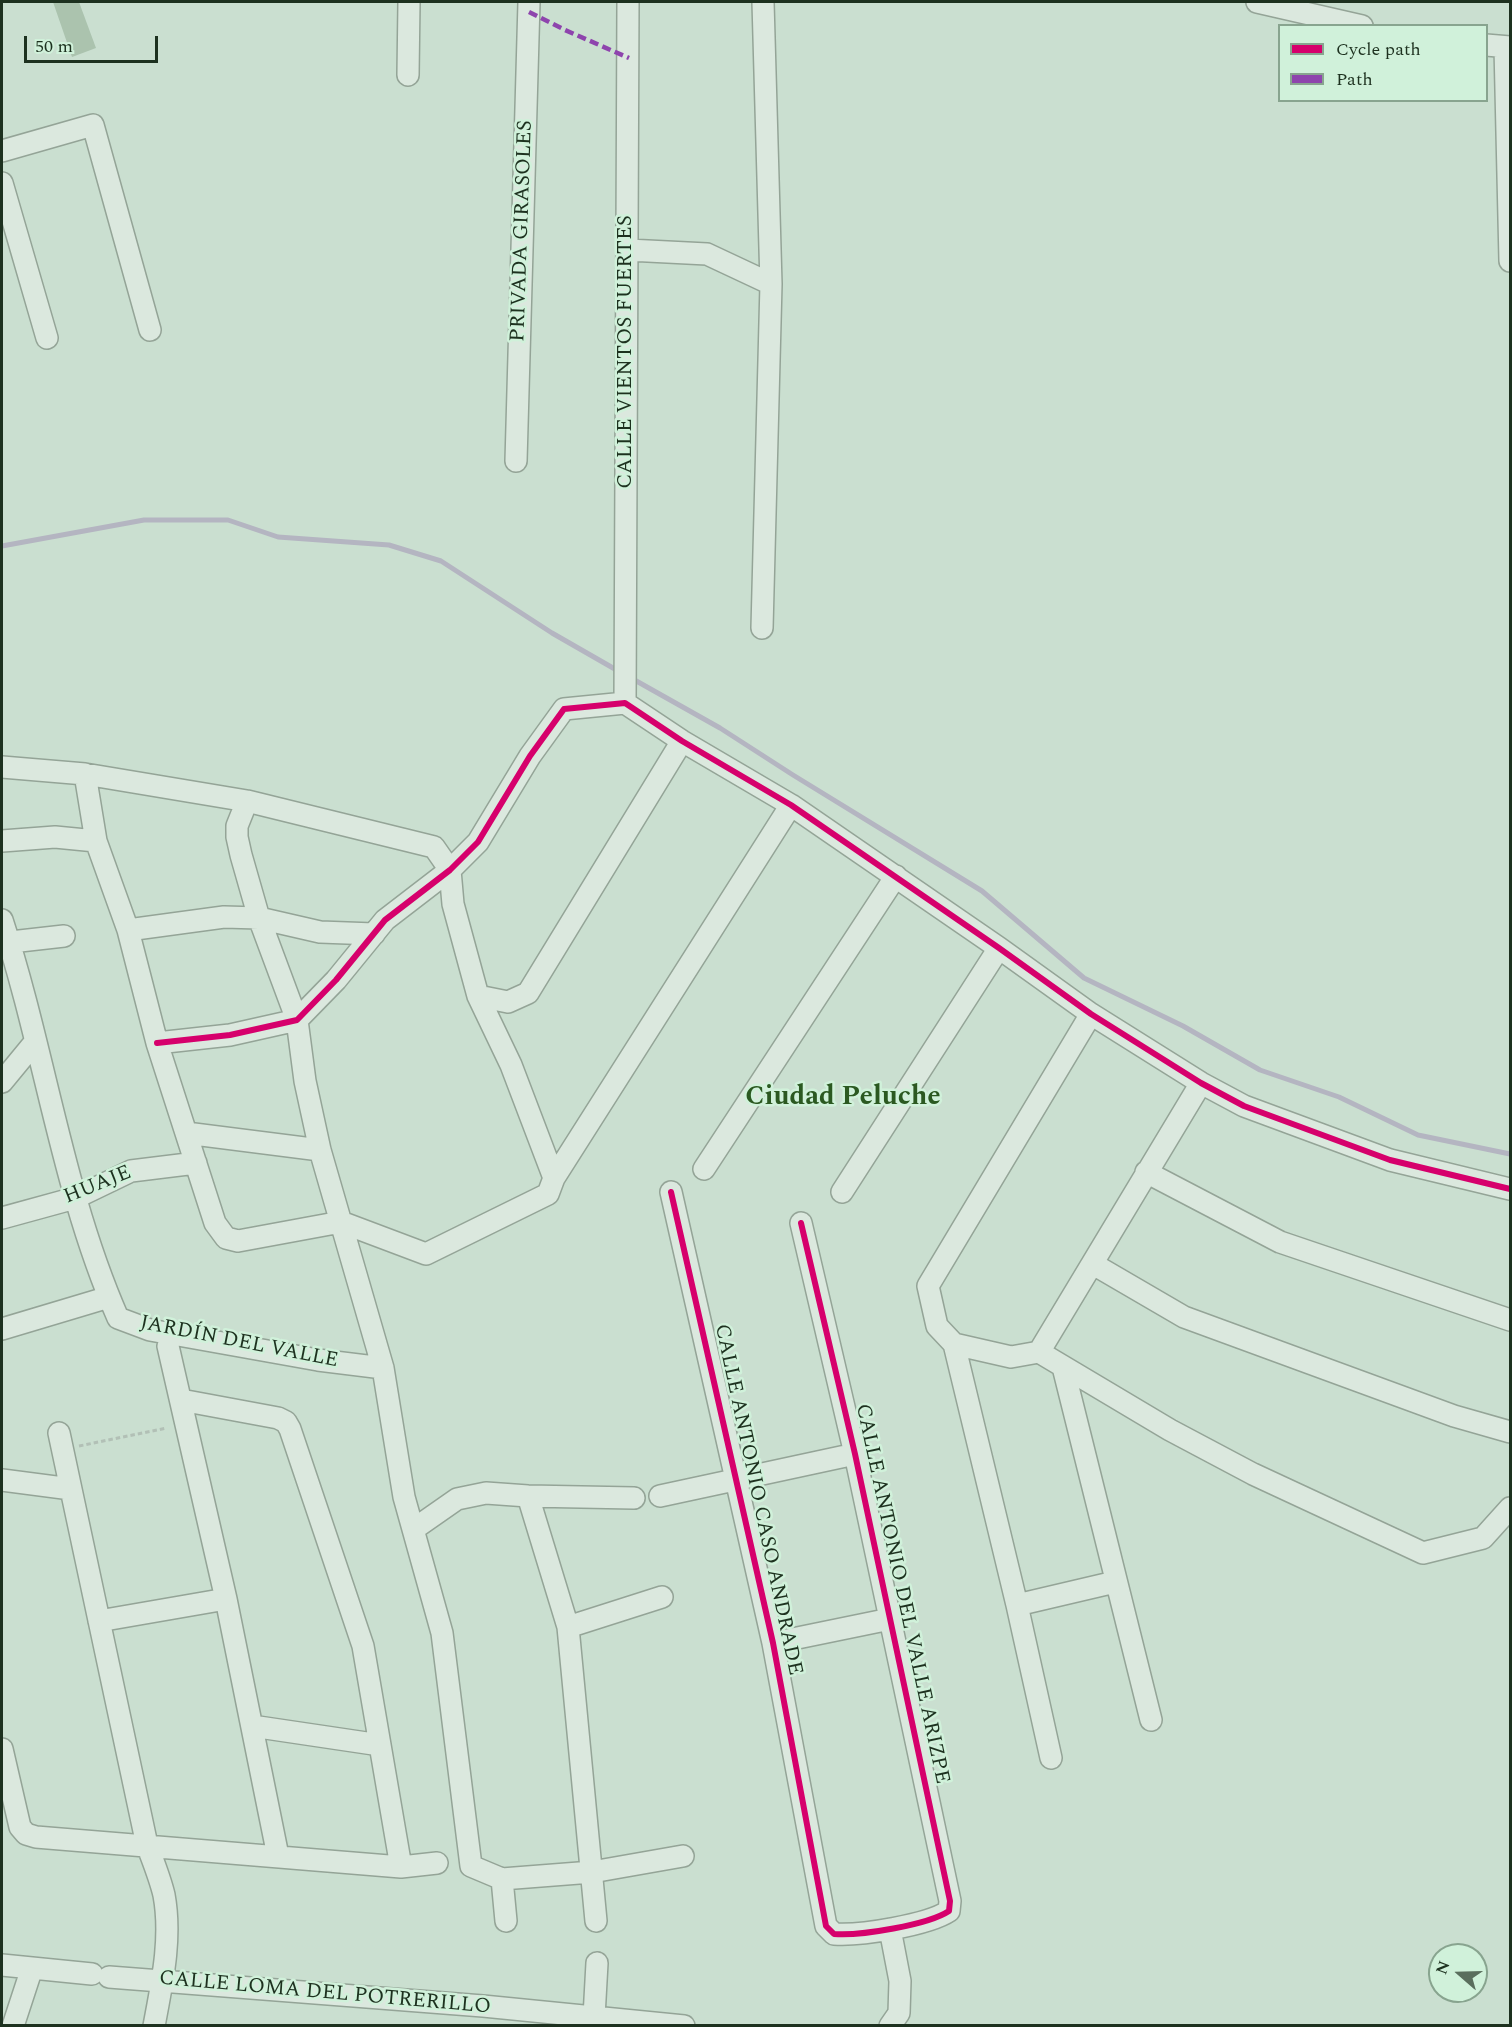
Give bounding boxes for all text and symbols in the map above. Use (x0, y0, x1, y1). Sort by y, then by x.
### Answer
scale bar (27, 24, 160, 62)
legend (1278, 24, 1488, 102)
text: 50 m (35, 33, 73, 60)
text: Cycle path (1336, 36, 1421, 63)
text: Path (1336, 66, 1373, 93)
street label: PRIVADA GIRASOLES (507, 120, 539, 342)
street label: CALLE VIENTOS FUERTES (614, 215, 640, 489)
district label: Ciudad Peluche (745, 1083, 941, 1115)
street label: HUAJE (61, 1161, 135, 1211)
street label: JARDÍN DEL VALLE (138, 1311, 340, 1375)
street label: CALLE ANTONIO CASO ANDRADE (707, 1322, 807, 1678)
street label: CALLE ANTONIO DEL VALLE ARIZPE (848, 1402, 954, 1786)
north arrow (1428, 1943, 1488, 2003)
text: N (1429, 1957, 1456, 1978)
street label: CALLE LOMA DEL POTRERILLO (158, 1967, 492, 2021)

